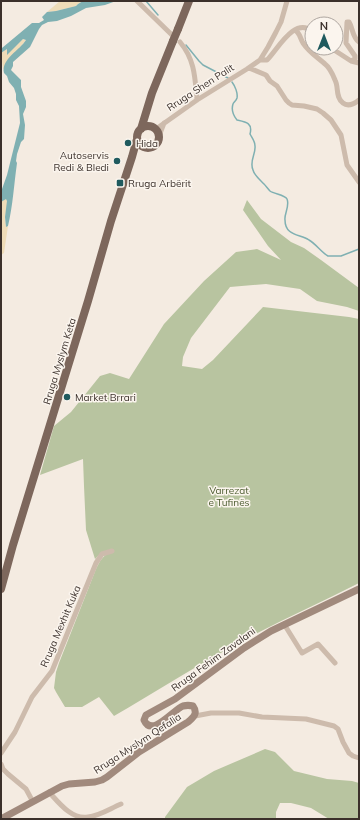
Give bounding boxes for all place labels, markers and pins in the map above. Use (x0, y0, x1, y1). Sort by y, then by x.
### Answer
place label: Hida (136, 137, 158, 150)
marker: Hida (123, 138, 133, 148)
place label: Autoservis Redi & Bledi (53, 149, 109, 174)
marker: Autoservis Redi & Bledi (112, 156, 122, 166)
place label: Rruga Arbërit (128, 177, 191, 190)
marker: Rruga Arbërit (115, 178, 125, 188)
place label: Market Brrari (75, 391, 136, 404)
marker: Market Brrari (62, 392, 72, 402)

